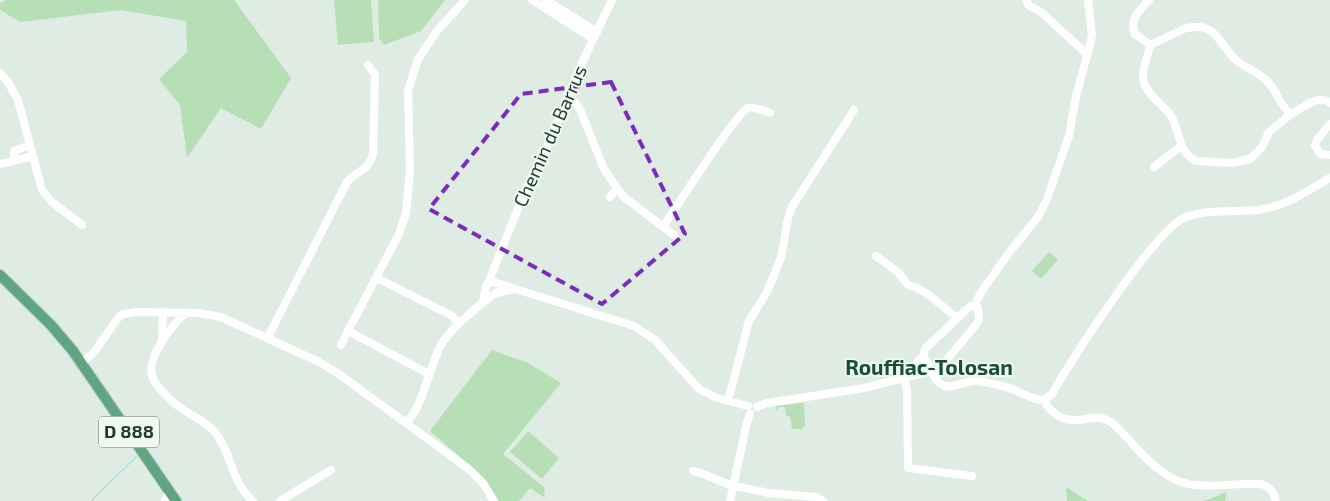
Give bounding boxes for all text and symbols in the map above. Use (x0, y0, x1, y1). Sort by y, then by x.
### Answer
street label: Chemin du Barrus (508, 61, 591, 210)
district label: Rouffiac-Tolosan (845, 354, 1013, 379)
road number: D 888 (99, 417, 159, 448)

